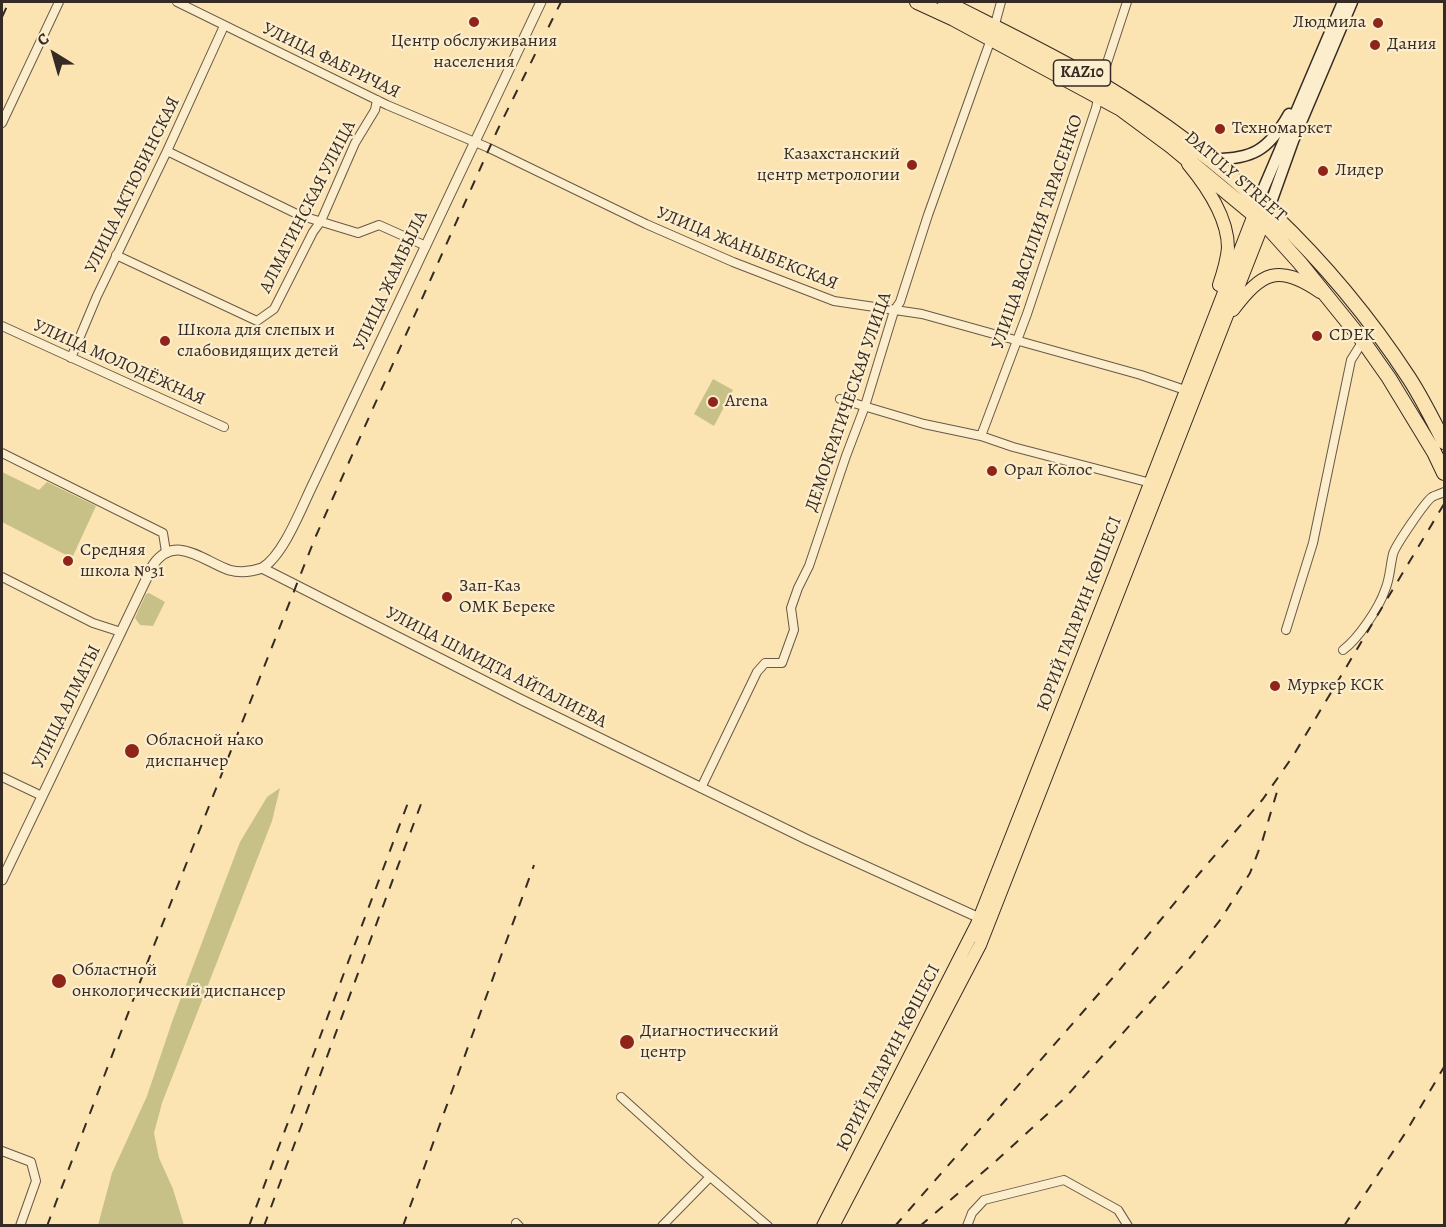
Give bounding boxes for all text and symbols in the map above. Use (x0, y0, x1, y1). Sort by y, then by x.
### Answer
place label: Людмила (1293, 12, 1366, 34)
marker: Центр обслуживания наcеления (467, 15, 481, 29)
marker: Людмила (1371, 16, 1385, 30)
street label: УЛИЦА ФАБРИЧАЯ (259, 18, 403, 104)
north arrow (24, 24, 84, 84)
text: С (33, 28, 54, 51)
place label: Центр обслуживания наcеления (391, 31, 557, 74)
place label: Дания (1387, 34, 1437, 56)
marker: Дания (1368, 38, 1382, 52)
road number: KAZ10 (1054, 60, 1110, 86)
street label: УЛИЦА АКТЮБИНСКАЯ (81, 93, 185, 277)
street label: УЛИЦА ВАСИЛИЯ ТАРАСЕНКО (988, 112, 1088, 352)
street label: АЛМАТИНСКАЯ УЛИЦА (255, 117, 361, 297)
place label: Техномаркет (1232, 118, 1332, 140)
marker: Техномаркет (1213, 122, 1227, 136)
street label: DATULY STREET (1180, 127, 1290, 227)
place label: Казахстанский центр метрологии (757, 144, 900, 186)
marker: Казахстанский центр метрологии (905, 158, 919, 172)
place label: Лидер (1335, 160, 1384, 182)
marker: Лидер (1316, 164, 1330, 178)
street label: УЛИЦА ЖАНЫБЕКСКАЯ (653, 203, 841, 295)
street label: УЛИЦА ЖАМБЫЛА (349, 208, 433, 354)
street label: ДЕМОКРАТИЧЕСКАЯ УЛИЦА (801, 289, 897, 515)
street label: УЛИЦА МОЛОДЁЖНАЯ (30, 315, 208, 411)
place label: Школа для слепых и слабовидящих детей (177, 320, 339, 362)
place label: CDEK (1329, 325, 1375, 347)
marker: CDEK (1310, 329, 1324, 343)
marker: Школа для слепых и слабовидящих детей (158, 334, 172, 348)
place label: Arena (725, 391, 768, 413)
marker: Arena (706, 395, 720, 409)
place label: Орал Колос (1004, 460, 1093, 482)
marker: Орал Колос (985, 464, 999, 478)
street label: ЮРИЙ ГАГАРИН КӨШЕСІ (1033, 514, 1127, 714)
place label: Средняя школа №31 (80, 540, 164, 582)
marker: Средняя школа №31 (61, 554, 75, 568)
place label: Зап-Каз ОМК Береке (459, 576, 556, 618)
marker: Зап-Каз ОМК Береке (440, 590, 454, 604)
street label: УЛИЦА ШМИДТА АЙТАЛИЕВА (382, 603, 610, 733)
street label: УЛИЦА АЛМАТЫ (28, 642, 106, 772)
place label: Муркер КСК (1287, 675, 1384, 697)
marker: Муркер КСК (1268, 679, 1282, 693)
place label: Обласной нако диспанчер (146, 730, 264, 772)
marker: Обласной нако диспанчер (123, 742, 141, 760)
place label: Областной онкологический диспансер (72, 960, 286, 1002)
street label: ЮРИЙ ГАГАРИН КӨШЕСІ (832, 961, 946, 1155)
marker: Областной онкологический диспансер (50, 972, 68, 990)
place label: Диагностический центр (640, 1021, 779, 1064)
marker: Диагностический центр (618, 1033, 636, 1051)

